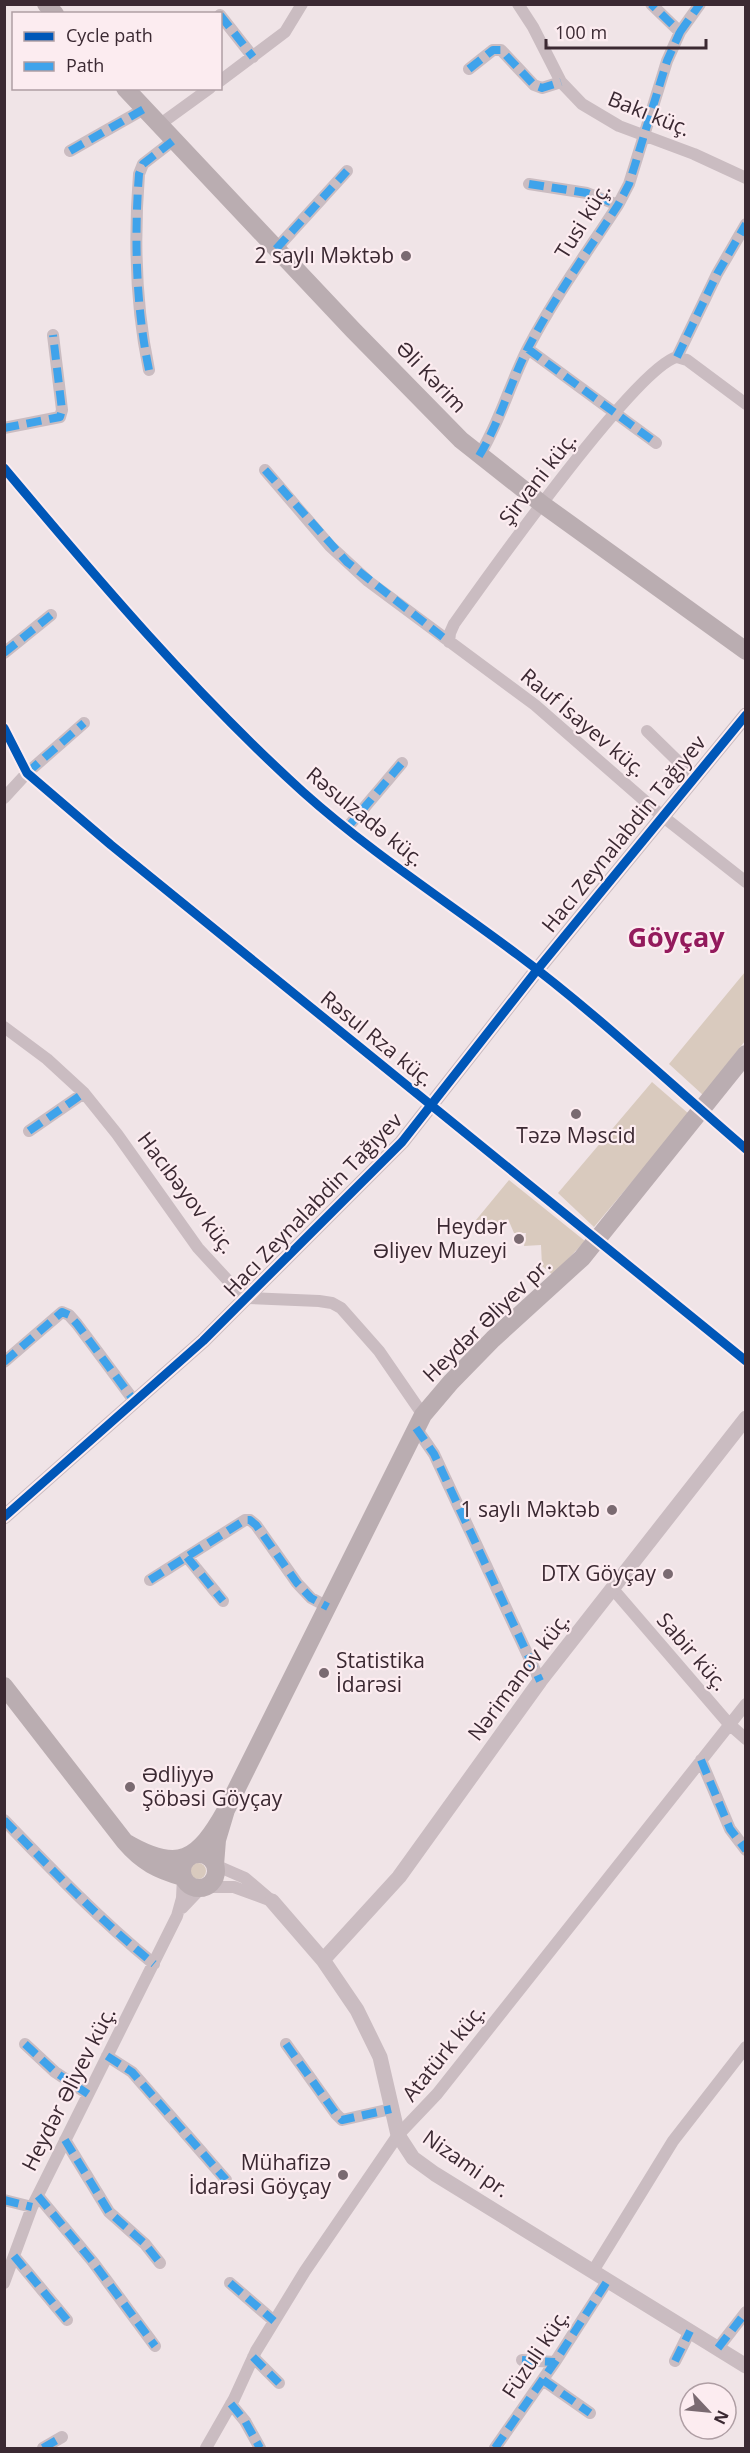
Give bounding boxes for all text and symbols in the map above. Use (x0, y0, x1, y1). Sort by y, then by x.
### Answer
legend (12, 12, 222, 90)
scale bar (546, 12, 706, 50)
text: 100 m (555, 20, 607, 44)
text: Cycle path (66, 23, 153, 47)
text: Path (66, 53, 104, 77)
street label: Bakı küç. (604, 84, 695, 142)
street label: Tusi küç. (548, 177, 616, 264)
place label: 2 saylı Məktəb (254, 241, 394, 269)
marker: 2 saylı Məktəb (399, 249, 413, 263)
street label: Əli Kərim (390, 334, 473, 418)
street label: Şirvani küç. (492, 426, 582, 531)
street label: Rauf İsayev küç. (515, 662, 652, 783)
street label: Hacı Zeynalabdin Tağıyev (535, 729, 712, 938)
street label: Rəsulzadə küç. (301, 760, 430, 872)
district label: Göyçay (627, 918, 725, 955)
street label: Rəsul Rza küç. (315, 984, 440, 1092)
street label: Hacı Zeynalabdin Tağıyev (217, 1106, 408, 1302)
marker: Təzə Məscid (569, 1107, 583, 1121)
place label: Təzə Məscid (516, 1121, 636, 1149)
street label: Hacıbəyov küç. (132, 1126, 242, 1259)
place label: Heydər Əliyev Muzeyi (373, 1212, 507, 1264)
marker: Heydər Əliyev Muzeyi (512, 1232, 526, 1246)
street label: Heydər Əliyev pr. (416, 1251, 556, 1388)
place label: 1 saylı Məktəb (460, 1495, 600, 1523)
marker: 1 saylı Məktəb (605, 1503, 619, 1517)
place label: DTX Göyçay (541, 1559, 656, 1587)
marker: DTX Göyçay (661, 1567, 675, 1581)
street label: Sabir küç. (651, 1606, 734, 1696)
street label: Nərimanov küç. (461, 1607, 576, 1746)
place label: Statistika İdarəsi (336, 1646, 425, 1698)
marker: Statistika İdarəsi (317, 1666, 331, 1680)
place label: Ədliyyə Şöbəsi Göyçay (142, 1760, 283, 1812)
marker: Ədliyyə Şöbəsi Göyçay (123, 1780, 137, 1794)
street label: Atatürk küç. (395, 1998, 491, 2107)
street label: Heydər Əliyev küç. (15, 2002, 122, 2175)
street label: Nizami pr. (418, 2123, 515, 2203)
place label: Mühafizə İdarəsi Göyçay (189, 2148, 331, 2200)
marker: Mühafizə İdarəsi Göyçay (336, 2168, 350, 2182)
street label: Füzuli küç. (495, 2303, 575, 2404)
north arrow (678, 2381, 738, 2441)
text: N (709, 2407, 734, 2428)

